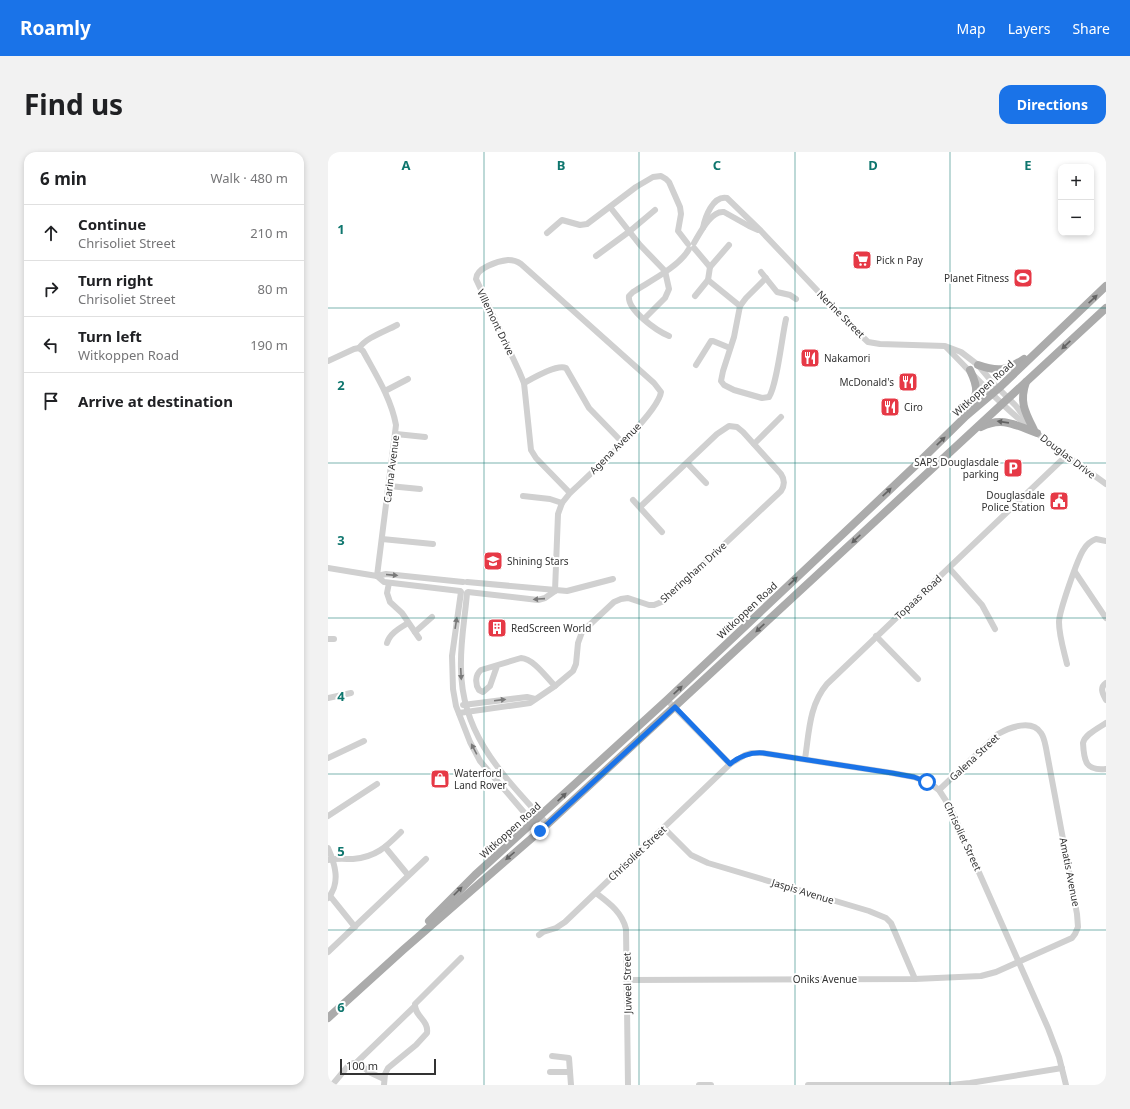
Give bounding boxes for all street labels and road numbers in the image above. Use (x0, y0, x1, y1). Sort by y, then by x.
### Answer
street label: Villemont Drive (474, 287, 518, 358)
street label: Nerine Street (814, 287, 868, 341)
street label: Witkoppen Road (949, 357, 1017, 419)
street label: Agena Avenue (586, 419, 644, 477)
street label: Douglas Drive (1037, 431, 1099, 482)
street label: Carina Avenue (380, 434, 402, 504)
street label: Sheringham Drive (657, 538, 729, 606)
street label: Topaas Road (891, 572, 945, 622)
street label: Witkoppen Road (714, 578, 780, 642)
street label: Galena Street (946, 730, 1002, 784)
street label: Witkoppen Road (476, 799, 544, 861)
street label: Chrisoliet Street (941, 799, 985, 873)
street label: Chrisoliet Street (605, 822, 669, 884)
street label: Amatis Avenue (1056, 836, 1084, 908)
street label: Jaspis Avenue (769, 875, 836, 907)
street label: Juweel Street (619, 952, 635, 1015)
street label: Oniks Avenue (793, 972, 858, 986)

